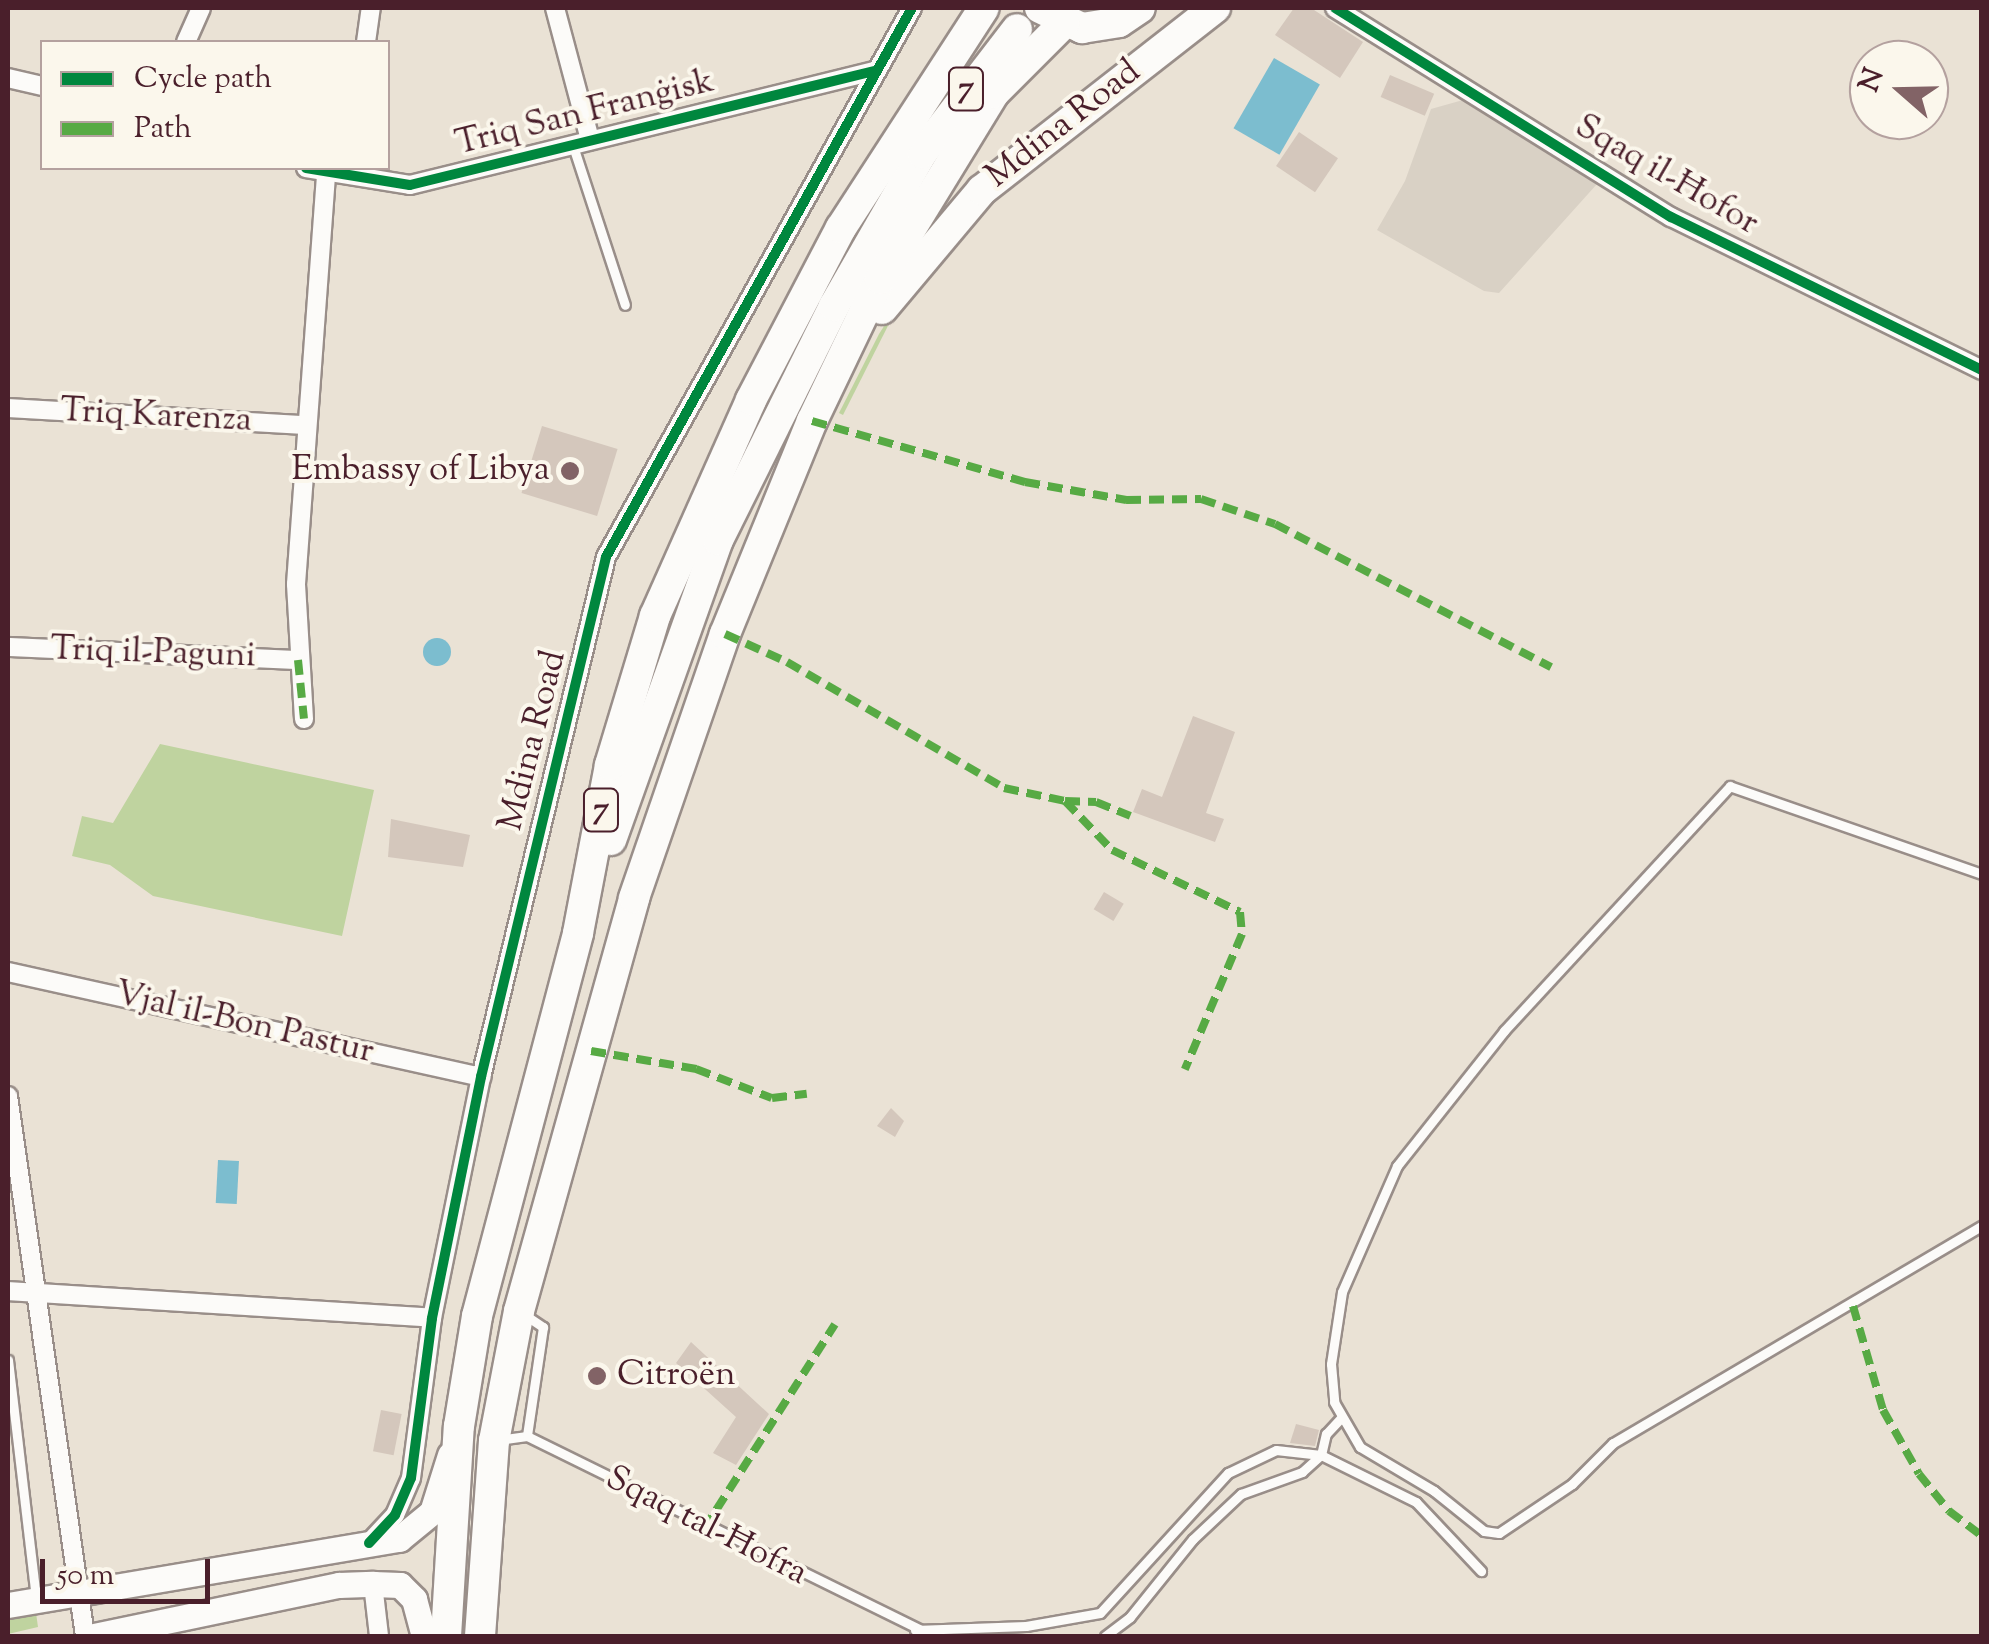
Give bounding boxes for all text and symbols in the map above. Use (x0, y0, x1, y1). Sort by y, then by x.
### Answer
legend (40, 40, 390, 170)
north arrow (1849, 40, 1949, 140)
street label: Mdina Road (978, 52, 1150, 198)
text: Cycle path (134, 58, 272, 101)
street label: Triq San Franġisk (451, 62, 719, 166)
road number: 7 (946, 62, 986, 116)
text: N (1850, 63, 1895, 98)
street label: Sqaq il-Ħofor (1567, 107, 1765, 245)
text: Path (134, 108, 192, 151)
street label: Triq Karenza (59, 391, 253, 443)
place label: Embassy of Libya (292, 450, 550, 492)
marker: Embassy of Libya (559, 460, 581, 482)
street label: Triq il-Paguni (50, 629, 256, 679)
street label: Mdina Road (491, 647, 577, 835)
road number: 7 (581, 783, 621, 837)
street label: Vjal il-Bon Pastur (110, 974, 378, 1074)
place label: Citroën (617, 1355, 736, 1397)
marker: Citroën (586, 1365, 608, 1387)
street label: Sqaq tal-Ħofra (598, 1458, 814, 1596)
scale bar (45, 1539, 215, 1601)
text: 50 m (57, 1555, 114, 1598)

